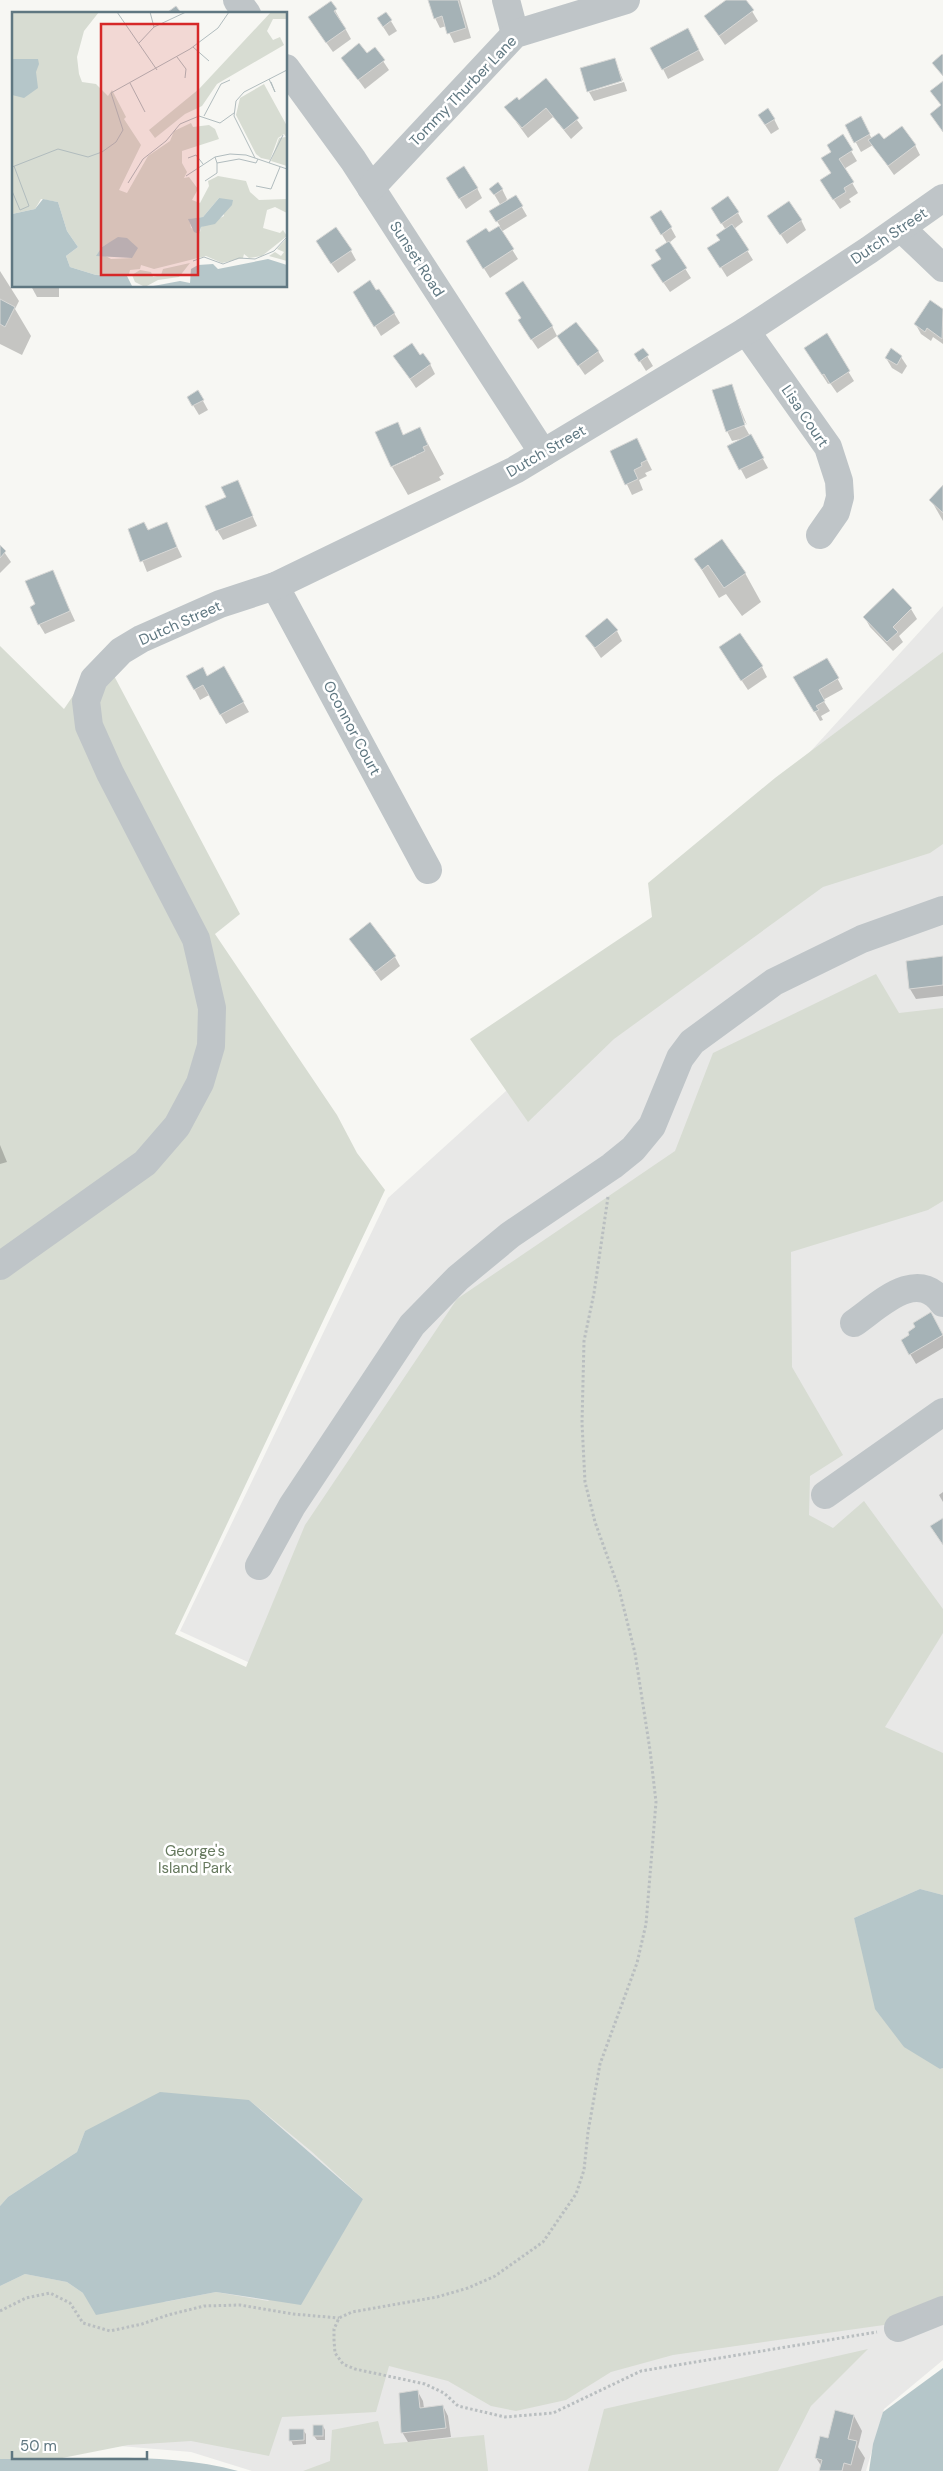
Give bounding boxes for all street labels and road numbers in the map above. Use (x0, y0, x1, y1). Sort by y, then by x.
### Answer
street label: Tommy Thurber Lane (405, 31, 521, 151)
street label: Dutch Street (847, 203, 931, 269)
street label: Sunset Road (385, 217, 449, 301)
street label: Lisa Court (777, 381, 833, 451)
street label: Dutch Street (503, 420, 589, 482)
street label: Dutch Street (136, 596, 225, 650)
street label: Oconnor Court (319, 677, 385, 779)

